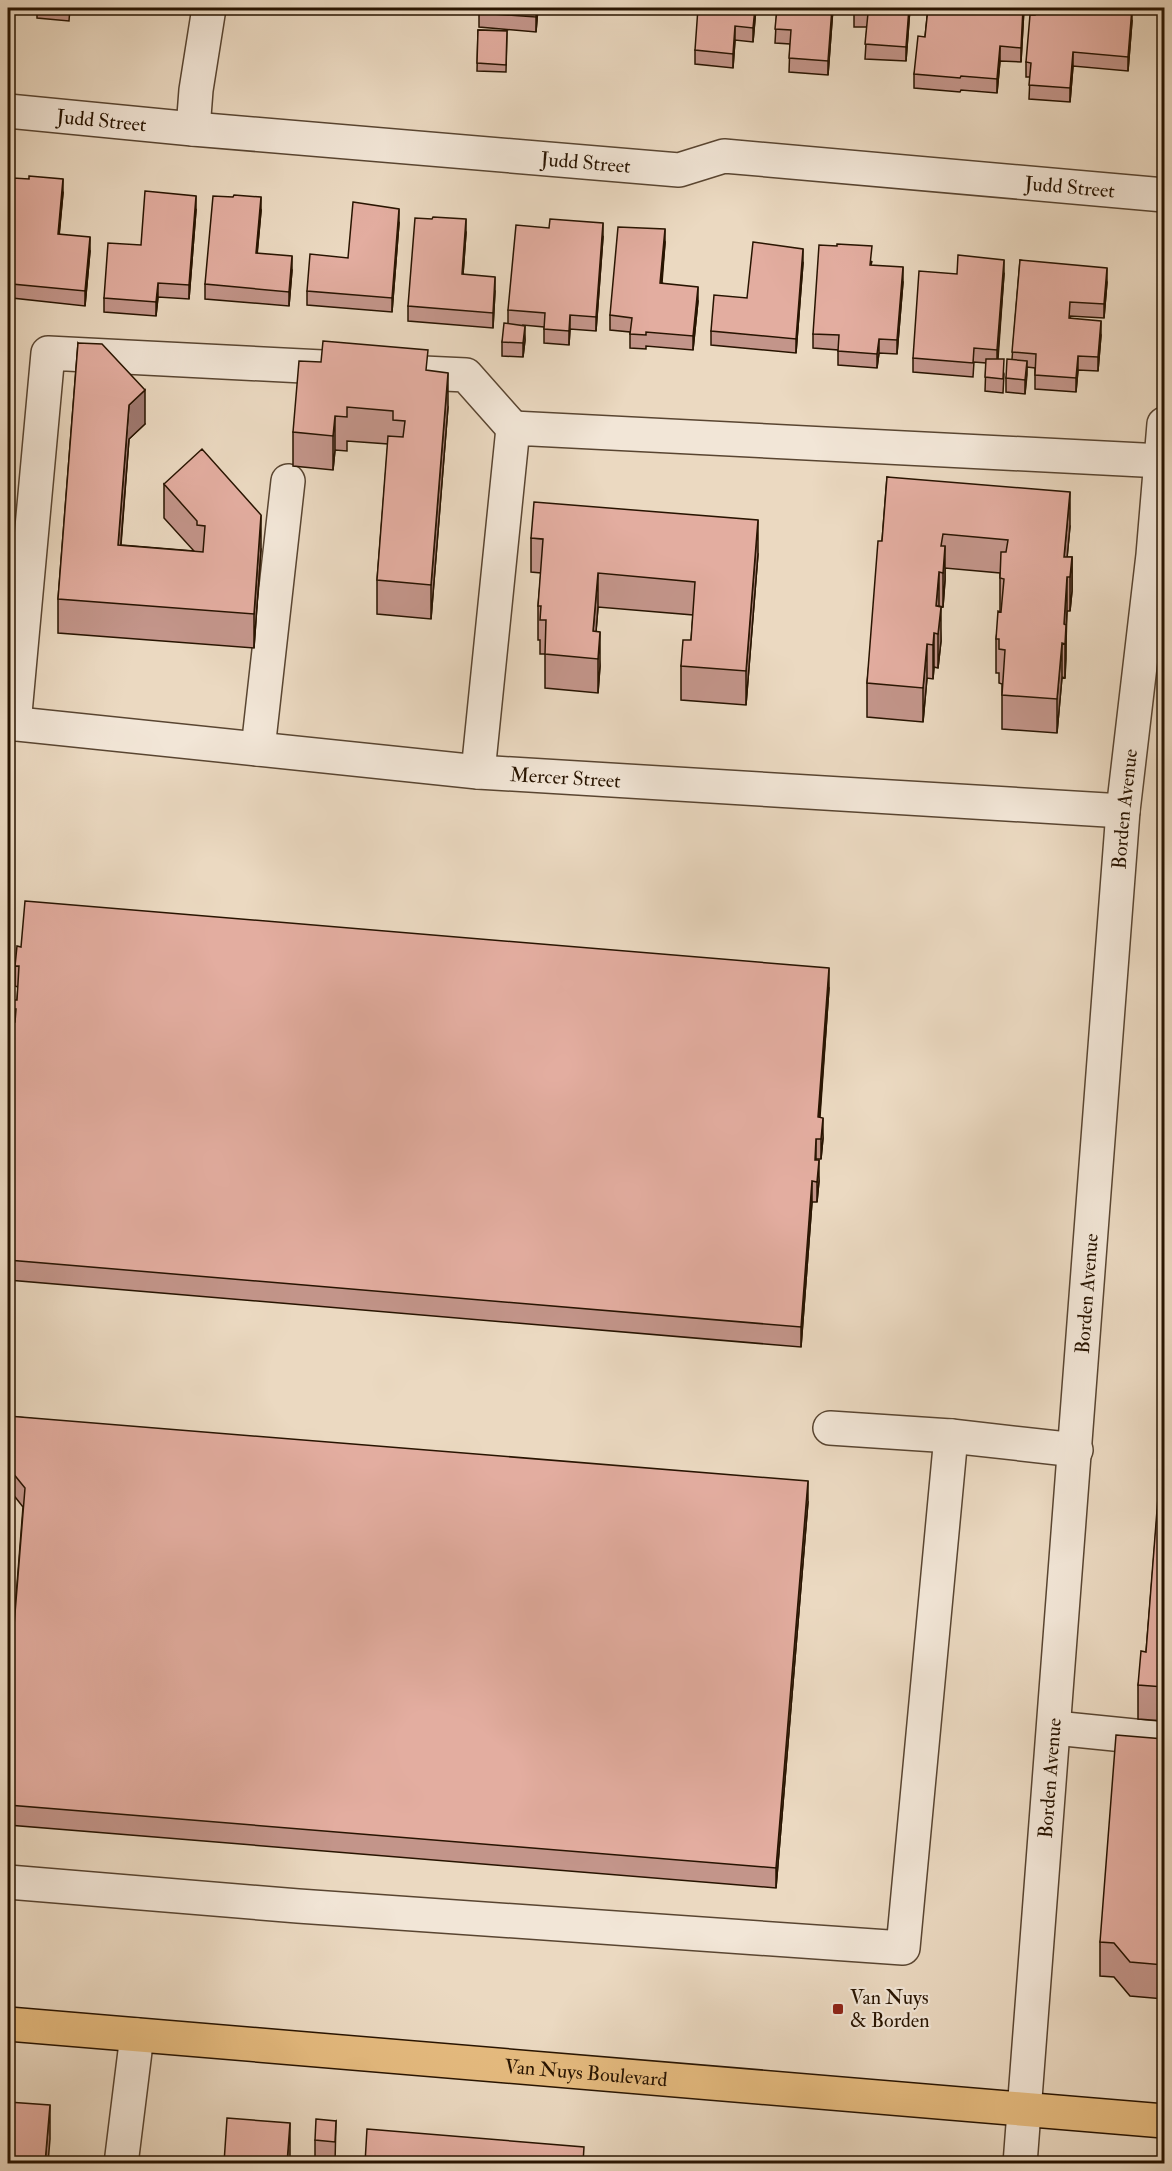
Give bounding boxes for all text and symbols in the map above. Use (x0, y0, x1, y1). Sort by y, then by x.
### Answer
street label: Judd Street (54, 104, 148, 137)
street label: Judd Street (539, 146, 632, 179)
street label: Judd Street (1023, 171, 1116, 204)
street label: Borden Avenue (1107, 748, 1143, 870)
street label: Mercer Street (509, 762, 622, 794)
street label: Borden Avenue (1070, 1232, 1104, 1355)
street label: Borden Avenue (1033, 1717, 1067, 1839)
place label: Van Nuys & Borden (850, 1985, 930, 2033)
marker: Van Nuys & Borden (831, 2002, 845, 2016)
street label: Van Nuys Boulevard (503, 2054, 669, 2092)

